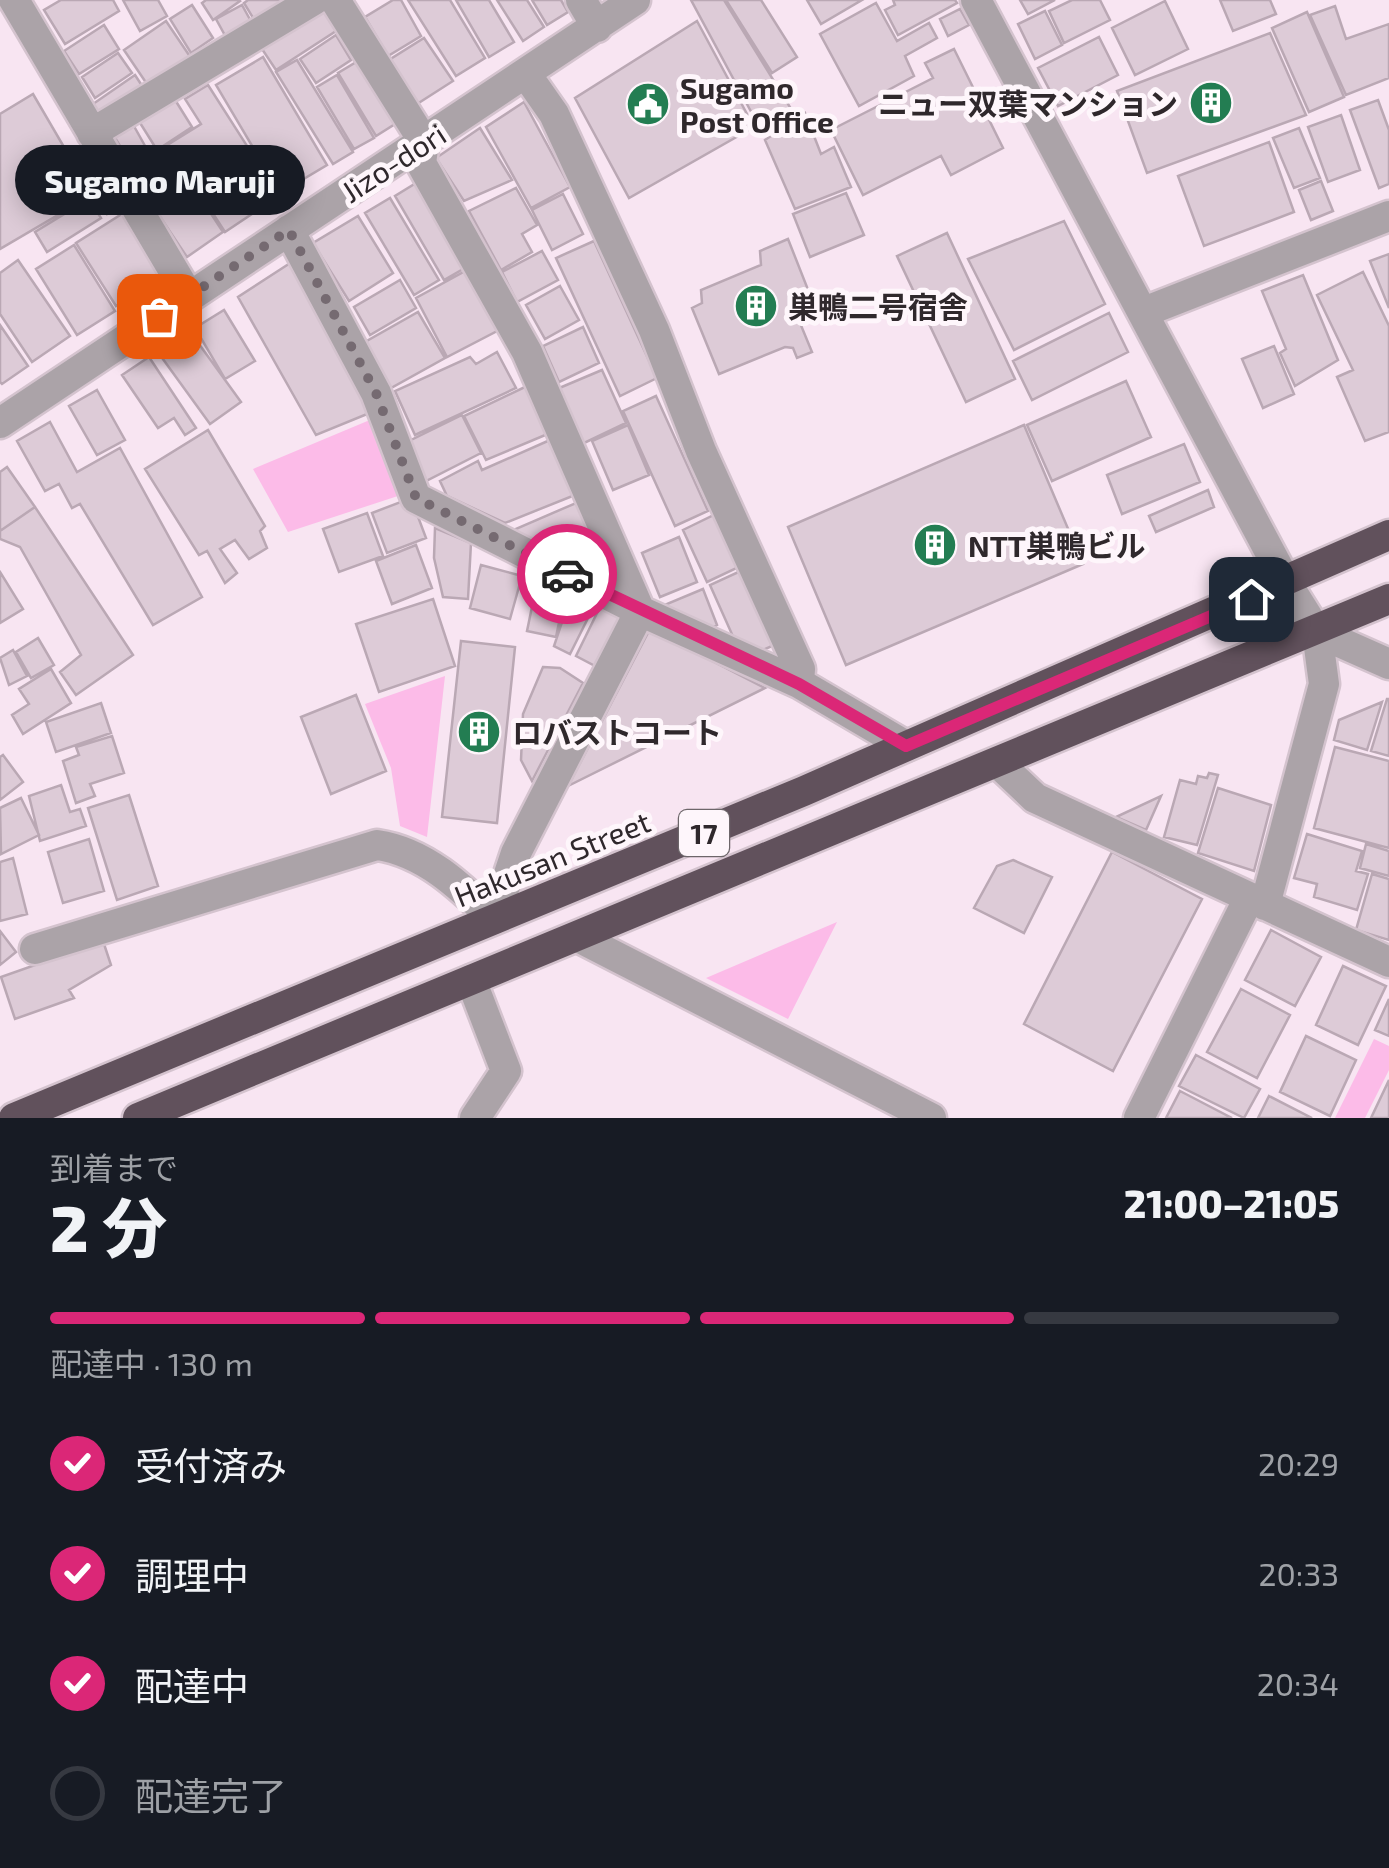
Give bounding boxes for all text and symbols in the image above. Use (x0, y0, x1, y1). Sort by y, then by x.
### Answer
place label: Sugamo Post Office (680, 69, 834, 139)
building icon: ニュー双葉マンション (1188, 80, 1234, 126)
public building icon: Sugamo Post Office (625, 81, 671, 127)
place label: ニュー双葉マンション (878, 85, 1178, 121)
street label: Jizo-dori (334, 115, 452, 209)
callout: Sugamo Maruji (14, 146, 304, 216)
text: Sugamo Maruji (45, 161, 275, 199)
pin (117, 274, 202, 359)
building icon: 巣鴨二号宿舎 (733, 283, 779, 329)
place label: 巣鴨二号宿舎 (788, 288, 968, 324)
icon: bag (132, 289, 187, 344)
building icon: NTT巣鴨ビル (912, 522, 958, 568)
courier (517, 524, 617, 624)
place label: NTT巣鴨ビル (968, 527, 1146, 563)
icon: car (540, 547, 595, 602)
pin (1209, 557, 1294, 642)
icon: home (1224, 572, 1279, 627)
building icon: ロバストコート (456, 709, 502, 755)
place label: ロバストコート (512, 714, 722, 750)
street label: Hakusan Street (449, 802, 655, 914)
road number: 17 (679, 810, 729, 856)
text: 到着まで (50, 1148, 178, 1186)
text: 21:00–21:05 (1124, 1180, 1339, 1226)
text: 2 分 (50, 1187, 167, 1265)
text: 配達中 · 130 m (50, 1344, 253, 1382)
icon: check (50, 1436, 105, 1491)
text: 受付済み (135, 1442, 287, 1488)
text: 20:29 (1258, 1444, 1339, 1482)
icon: check (50, 1546, 105, 1601)
text: 調理中 (135, 1552, 249, 1598)
text: 20:33 (1259, 1554, 1339, 1592)
icon: check (50, 1656, 105, 1711)
text: 配達中 (135, 1662, 249, 1708)
text: 20:34 (1257, 1664, 1339, 1702)
text: 配達完了 (135, 1772, 287, 1818)

